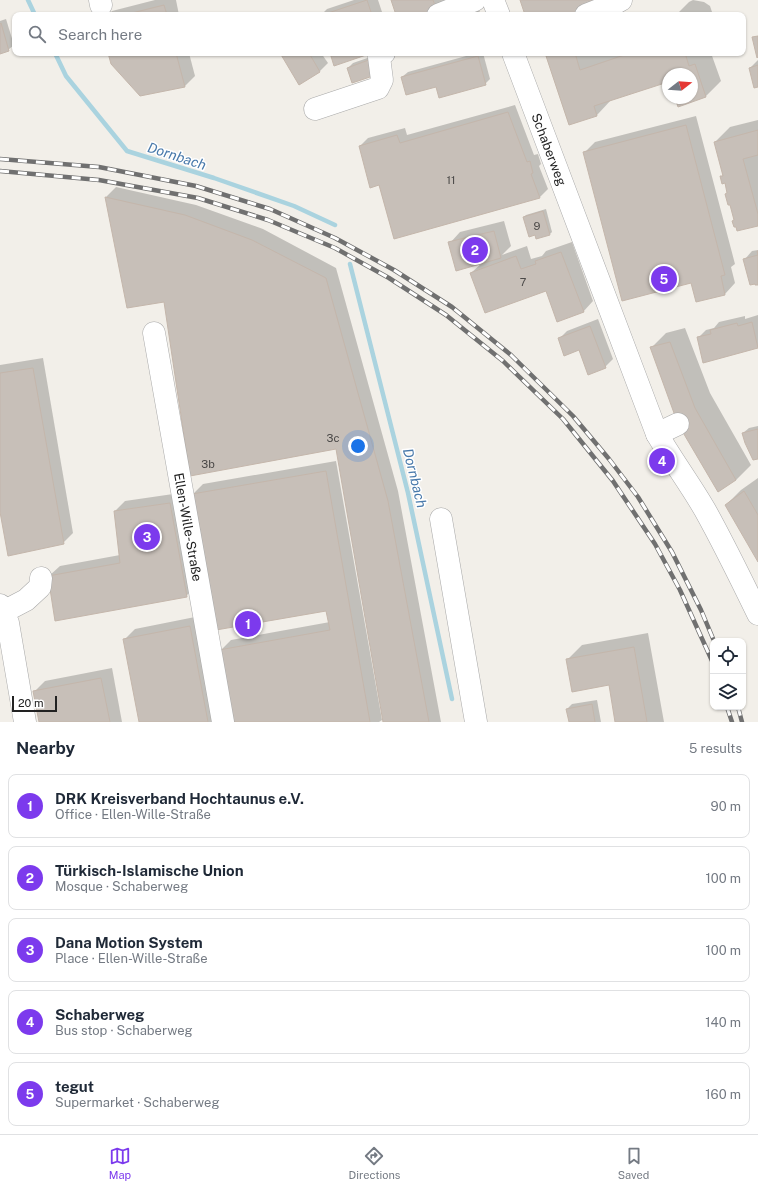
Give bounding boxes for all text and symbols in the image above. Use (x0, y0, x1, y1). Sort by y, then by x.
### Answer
search box (12, 12, 746, 56)
icon: search (26, 23, 48, 45)
text: Search here (58, 26, 142, 43)
north arrow (662, 68, 698, 104)
street label: Schaberweg (529, 111, 570, 188)
water label: Dornbach (146, 139, 208, 173)
house number: 11 (447, 174, 455, 186)
house number: 9 (534, 220, 541, 232)
pin: 2 (462, 235, 488, 265)
pin: 5 (651, 264, 677, 294)
house number: 7 (520, 276, 527, 288)
house number: 3c (327, 432, 339, 444)
your location (348, 436, 368, 456)
pin: 4 (649, 446, 675, 476)
water label: Dornbach (400, 447, 430, 509)
house number: 3b (201, 458, 215, 470)
street label: Ellen-Wille-Straße (171, 472, 205, 582)
pin: 3 (134, 522, 160, 552)
pin: 1 (235, 609, 261, 639)
map controls (710, 638, 746, 710)
button: locate (710, 638, 746, 674)
button: layers (710, 674, 746, 710)
scale bar (12, 694, 57, 713)
text: 20 m (18, 697, 43, 709)
text: Nearby (16, 738, 75, 758)
text: 5 results (689, 741, 742, 756)
text: DRK Kreisverband Hochtaunus e.V. (55, 790, 304, 807)
text: 1 (27, 799, 33, 814)
text: 90 m (711, 799, 741, 814)
text: Office · Ellen-Wille-Straße (55, 807, 211, 822)
text: Türkisch-Islamische Union (55, 862, 244, 879)
text: 2 (26, 871, 34, 886)
text: 100 m (705, 871, 741, 886)
text: Mosque · Schaberweg (55, 879, 188, 894)
text: Dana Motion System (55, 934, 203, 951)
text: 3 (26, 943, 34, 958)
text: 100 m (705, 943, 741, 958)
text: Place · Ellen-Wille-Straße (55, 951, 208, 966)
text: Schaberweg (55, 1006, 145, 1023)
text: 4 (26, 1015, 34, 1030)
text: 140 m (705, 1015, 741, 1030)
text: Bus stop · Schaberweg (55, 1023, 193, 1038)
text: tegut (55, 1078, 94, 1095)
text: 5 (26, 1087, 34, 1102)
text: 160 m (705, 1087, 741, 1102)
text: Supermarket · Schaberweg (55, 1095, 220, 1110)
tab: Map (109, 1145, 131, 1181)
tab: Directions (349, 1145, 400, 1181)
tab: Saved (618, 1145, 649, 1181)

